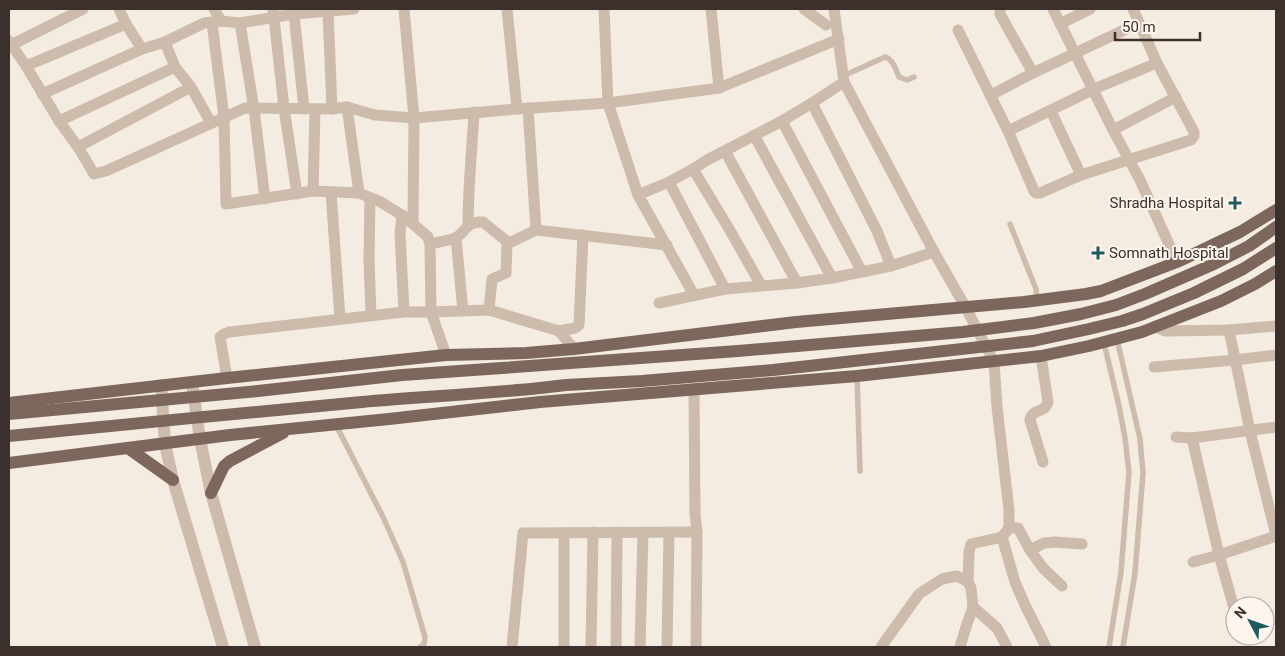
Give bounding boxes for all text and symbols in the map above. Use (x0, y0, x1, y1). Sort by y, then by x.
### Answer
scale bar (1115, 10, 1200, 42)
text: 50 m (1122, 18, 1156, 36)
place label: Shradha Hospital (1110, 194, 1224, 212)
marker: Shradha Hospital (1228, 196, 1242, 210)
place label: Somnath Hospital (1109, 244, 1229, 262)
marker: Somnath Hospital (1091, 246, 1105, 260)
north arrow (1225, 596, 1275, 646)
text: N (1231, 603, 1249, 621)

